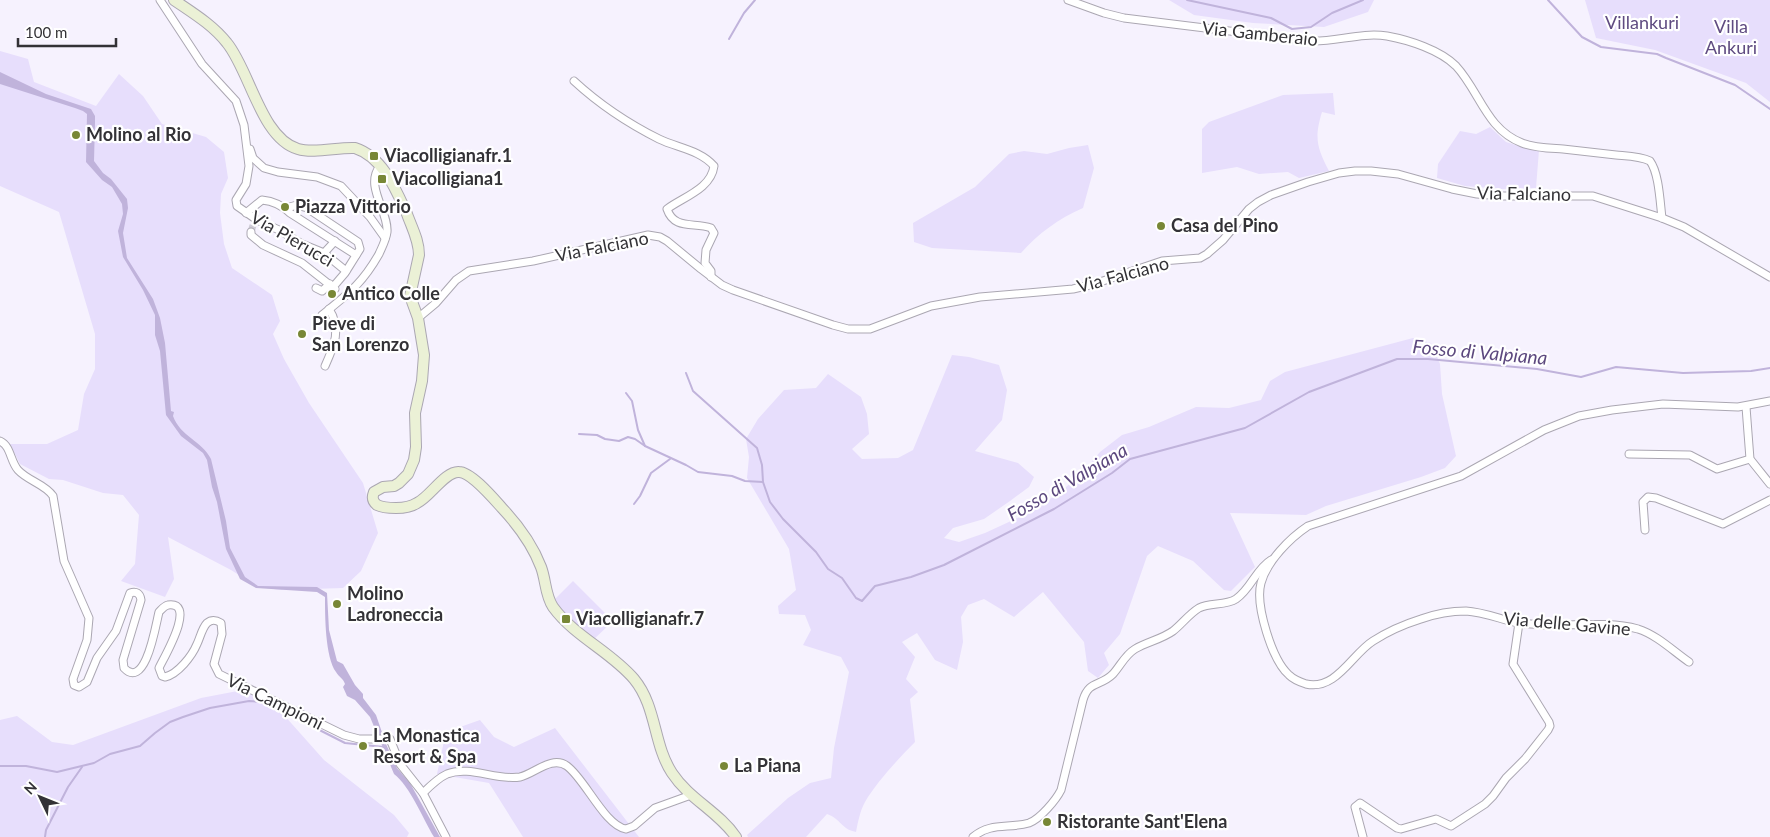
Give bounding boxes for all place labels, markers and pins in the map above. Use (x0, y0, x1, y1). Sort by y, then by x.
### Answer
place label: Molino al Rio (86, 123, 191, 145)
marker: Molino al Rio (70, 129, 82, 141)
place label: Viacolligianafr.1 (383, 144, 512, 166)
marker: Viacolligianafr.1 (368, 150, 380, 162)
place label: Viacolligiana1 (391, 167, 504, 189)
marker: Viacolligiana1 (376, 173, 388, 185)
place label: Piazza Vittorio (295, 195, 411, 217)
marker: Piazza Vittorio (279, 201, 291, 213)
place label: Casa del Pino (1171, 214, 1278, 236)
marker: Casa del Pino (1155, 220, 1167, 232)
place label: Antico Colle (341, 282, 440, 304)
marker: Antico Colle (326, 288, 338, 300)
place label: Pieve di San Lorenzo (312, 312, 409, 355)
marker: Pieve di San Lorenzo (296, 328, 308, 340)
place label: Molino Ladroneccia (347, 582, 443, 625)
marker: Molino Ladroneccia (331, 598, 343, 610)
place label: Viacolligianafr.7 (575, 607, 704, 629)
marker: Viacolligianafr.7 (560, 613, 572, 625)
place label: La Monastica Resort & Spa (373, 724, 480, 767)
marker: La Monastica Resort & Spa (357, 740, 369, 752)
place label: La Piana (734, 754, 801, 776)
marker: La Piana (718, 760, 730, 772)
place label: Ristorante Sant'Elena (1057, 810, 1227, 832)
marker: Ristorante Sant'Elena (1041, 816, 1053, 828)

